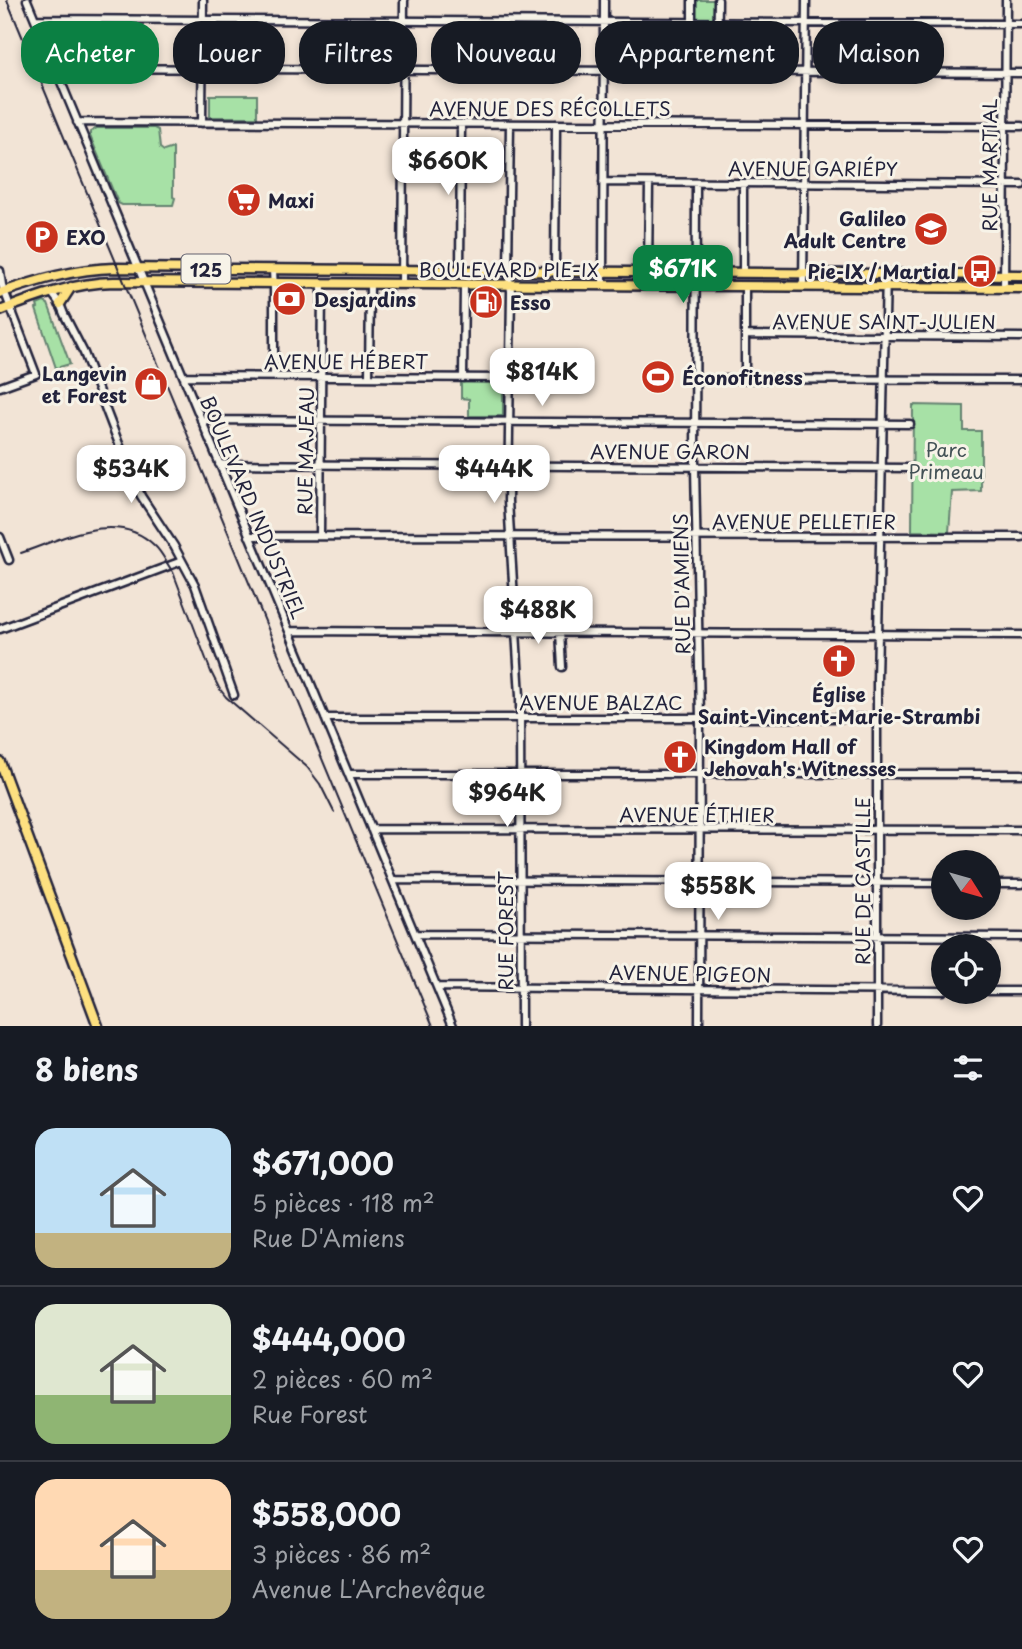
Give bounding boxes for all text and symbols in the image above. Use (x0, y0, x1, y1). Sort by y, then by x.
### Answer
chip: Acheter (21, 21, 159, 84)
chip: Louer (173, 21, 285, 84)
chip: Filtres (299, 21, 417, 84)
chip: Nouveau (431, 21, 581, 84)
chip: Appartement (595, 21, 799, 84)
chip: Maison (813, 21, 944, 84)
street label: AVENUE DES RÉCOLLETS (429, 94, 671, 122)
street label: RUE MARTIAL (975, 98, 1003, 232)
pin: $660K (399, 138, 497, 197)
text: $660K (408, 142, 488, 177)
street label: AVENUE GARIÉPY (728, 154, 898, 182)
supermarket icon: Maxi (225, 181, 263, 219)
place label: Maxi (268, 186, 314, 214)
place label: Galileo Adult Centre (783, 204, 906, 254)
school or university icon: Galileo Adult Centre (912, 210, 950, 248)
parking icon: EXO (23, 218, 61, 256)
place label: EXO (66, 223, 106, 251)
pin: $671K (634, 246, 732, 305)
text: $671K (649, 250, 717, 285)
bus stop icon: Pie-IX / Martial (961, 252, 999, 290)
road number: 125 (182, 255, 230, 284)
street label: BOULEVARD PIE-IX (419, 255, 600, 283)
place label: Pie-IX / Martial (807, 257, 956, 285)
bank icon: Desjardins (270, 280, 308, 318)
fuel station icon: Esso (467, 283, 505, 321)
place label: Desjardins (314, 285, 416, 313)
place label: Esso (510, 288, 551, 316)
street label: AVENUE SAINT-JULIEN (772, 307, 996, 335)
street label: AVENUE HÉBERT (264, 347, 428, 375)
pin: $814K (493, 348, 591, 408)
text: $814K (506, 353, 578, 388)
sports icon: Éconofitness (639, 358, 677, 396)
place label: Langevin et Forest (42, 359, 127, 409)
place label: Éconofitness (682, 363, 803, 391)
shop icon: Langevin et Forest (132, 365, 170, 403)
street label: RUE MAJEAU (290, 386, 320, 516)
street label: BOULEVARD INDUSTRIEL (194, 391, 314, 623)
park label: Parc Primeau (908, 435, 984, 485)
street label: AVENUE GARON (590, 437, 750, 465)
pin: $534K (82, 446, 180, 505)
pin: $444K (445, 446, 543, 505)
text: $534K (93, 450, 169, 485)
text: $444K (455, 450, 533, 485)
street label: AVENUE PELLETIER (712, 507, 896, 535)
street label: RUE D'AMIENS (666, 513, 696, 655)
pin: $488K (489, 586, 587, 646)
text: $488K (500, 591, 576, 626)
church icon: Église Saint-Vincent-Marie-Strambi (820, 642, 858, 680)
place label: Église Saint-Vincent-Marie-Strambi (698, 680, 980, 730)
street label: AVENUE BALZAC (519, 688, 683, 716)
place label: Kingdom Hall of Jehovah's Witnesses (704, 732, 896, 782)
church icon: Kingdom Hall of Jehovah's Witnesses (661, 738, 699, 776)
pin: $964K (458, 770, 556, 829)
text: $964K (468, 774, 546, 809)
street label: RUE DE CASTILLE (848, 797, 876, 965)
street label: AVENUE ÉTHIER (619, 800, 775, 828)
north arrow (931, 850, 1001, 920)
map controls (931, 850, 1001, 1004)
pin: $558K (669, 862, 767, 922)
text: $558K (680, 867, 756, 902)
street label: RUE FOREST (491, 871, 519, 991)
button: locate (931, 934, 1001, 1004)
street label: AVENUE PIGEON (609, 958, 771, 988)
text: 8 biens (35, 1046, 138, 1091)
icon: filters (949, 1049, 987, 1087)
text: $671,000 (252, 1140, 394, 1185)
icon: home (91, 1156, 175, 1240)
icon: heart (949, 1179, 987, 1217)
text: 5 pièces · 118 m² (252, 1185, 435, 1220)
text: Rue D'Amiens (252, 1220, 405, 1255)
text: $444,000 (252, 1316, 406, 1361)
icon: home (91, 1332, 175, 1416)
icon: heart (949, 1355, 987, 1393)
text: 2 pièces · 60 m² (252, 1361, 433, 1396)
text: Rue Forest (252, 1396, 368, 1431)
text: $558,000 (252, 1491, 401, 1536)
icon: home (91, 1507, 175, 1591)
icon: heart (949, 1530, 987, 1568)
text: 3 pièces · 86 m² (252, 1536, 431, 1571)
text: Avenue L'Archevêque (252, 1571, 486, 1606)

